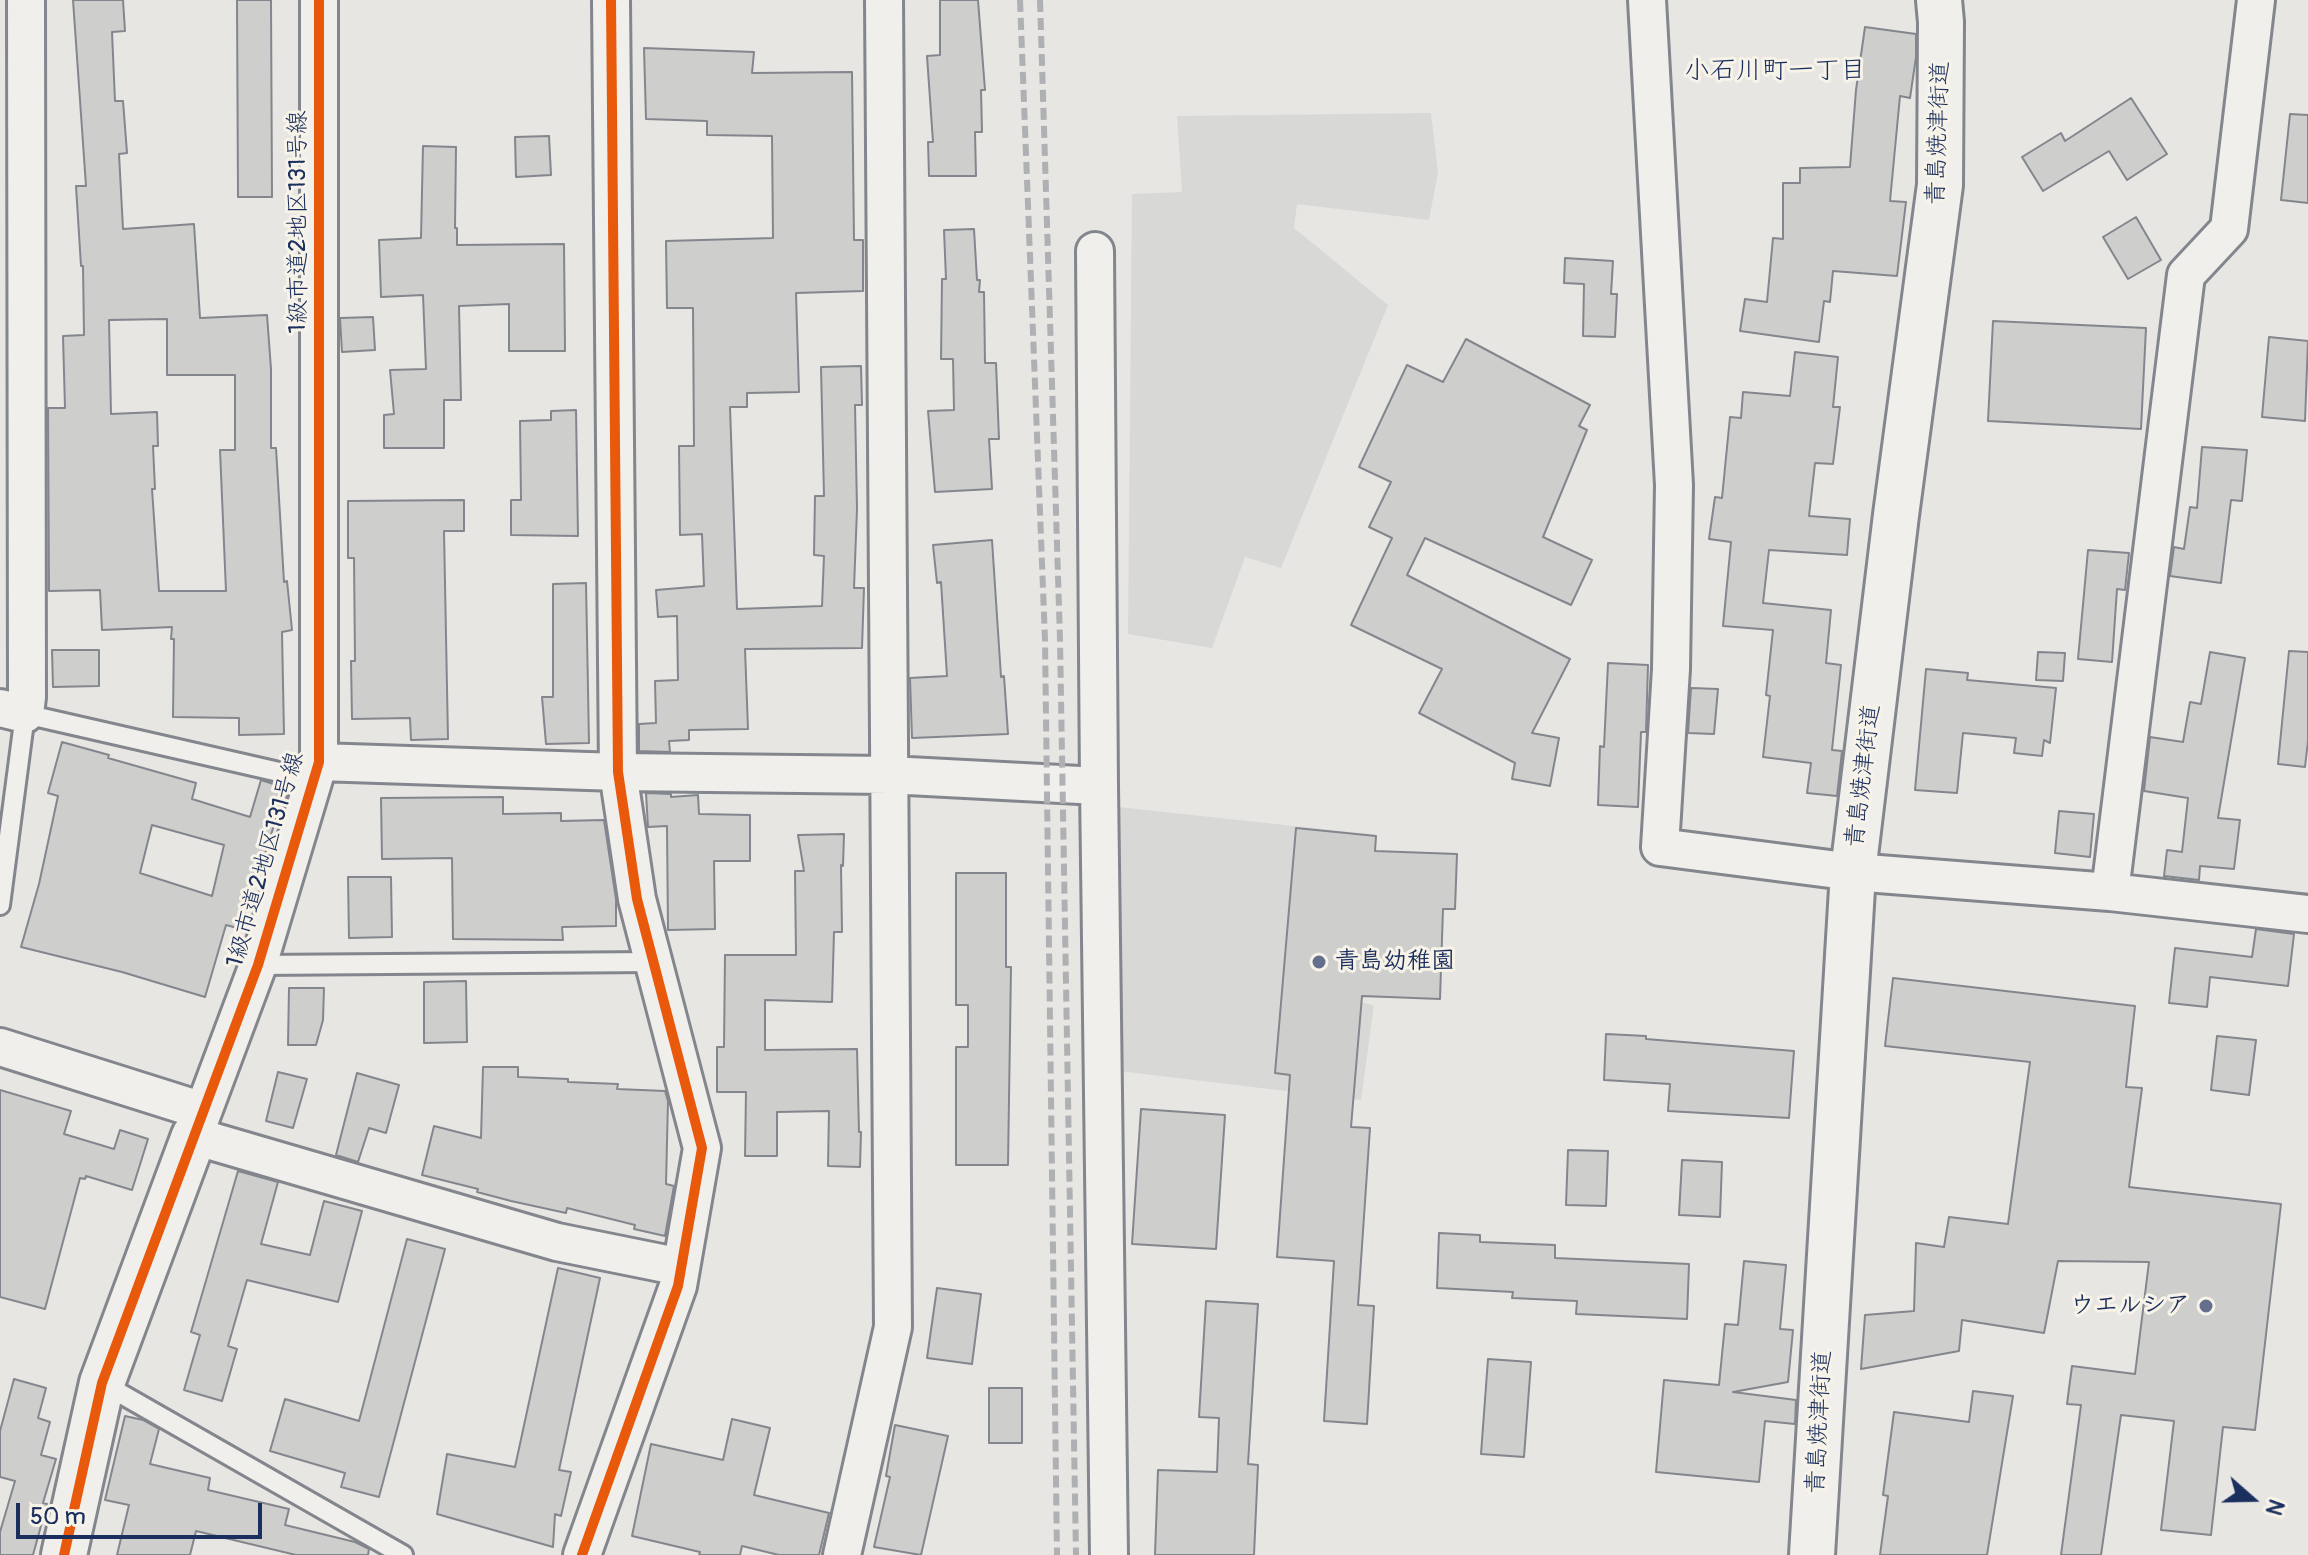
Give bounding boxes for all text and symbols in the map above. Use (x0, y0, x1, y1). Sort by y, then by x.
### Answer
district label: 小石川町一丁目 (1684, 55, 1866, 87)
street label: 青島焼津街道 (1922, 61, 1956, 205)
street label: 1級市道2地区131号線 (285, 111, 313, 333)
street label: 青島焼津街道 (1841, 703, 1887, 849)
street label: 1級市道2地区131号線 (221, 749, 311, 971)
place label: 青島幼稚園 (1335, 948, 1455, 976)
marker: 青島幼稚園 (1310, 953, 1328, 971)
place label: ウエルシア (2070, 1292, 2190, 1320)
marker: ウエルシア (2197, 1297, 2215, 1315)
street label: 青島焼津街道 (1802, 1349, 1838, 1495)
north arrow (2212, 1459, 2292, 1539)
scale bar (20, 1487, 266, 1537)
text: N (2259, 1495, 2290, 1519)
text: 50 m (30, 1502, 86, 1531)

